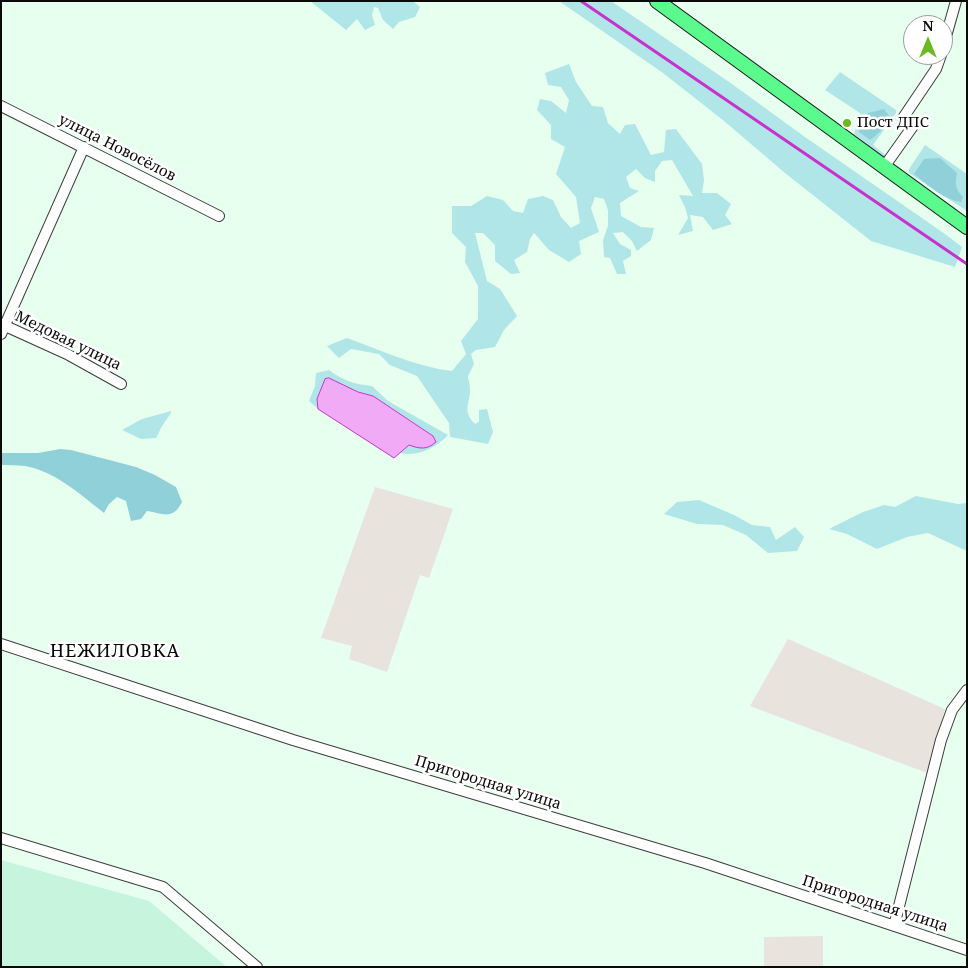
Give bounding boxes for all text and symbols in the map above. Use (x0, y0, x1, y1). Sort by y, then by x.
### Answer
north arrow (903, 15, 953, 65)
text: N (922, 16, 934, 35)
street label: улица Новосёлов (55, 111, 179, 185)
place label: Пост ДПС (857, 114, 929, 132)
marker: Пост ДПС (841, 117, 853, 129)
street label: Медовая улица (12, 308, 124, 374)
district label: НЕЖИЛОВКА (49, 641, 181, 663)
street label: Пригородная улица (413, 752, 563, 814)
street label: Пригородная улица (800, 872, 950, 936)

